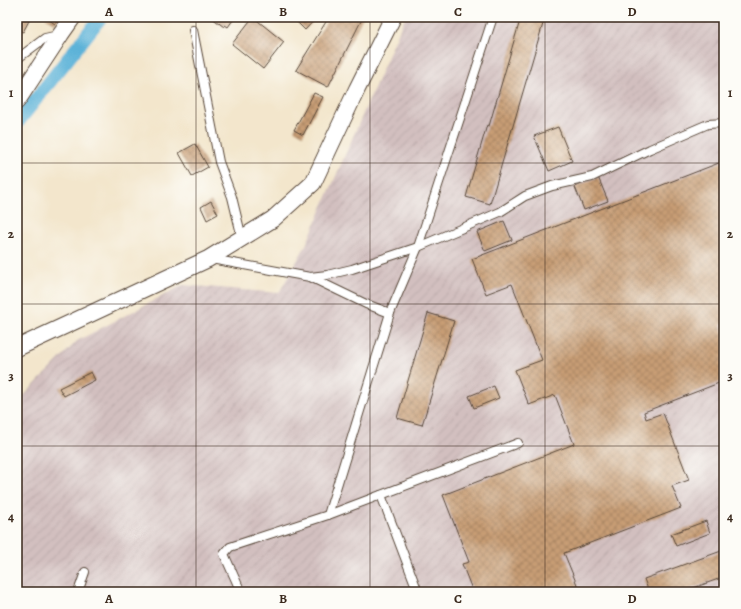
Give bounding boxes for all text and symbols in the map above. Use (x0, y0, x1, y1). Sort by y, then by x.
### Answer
text: A (104, 3, 114, 20)
text: B (279, 3, 287, 20)
text: C (454, 3, 462, 20)
text: D (627, 3, 637, 20)
text: 1 (9, 84, 14, 101)
text: 1 (728, 84, 733, 101)
text: 2 (8, 225, 15, 242)
text: 2 (727, 225, 734, 242)
text: 3 (8, 367, 14, 384)
text: 3 (727, 367, 733, 384)
text: 4 (8, 508, 14, 525)
text: 4 (727, 508, 733, 525)
text: A (104, 590, 114, 607)
text: B (279, 590, 287, 607)
text: C (454, 590, 462, 607)
text: D (627, 590, 637, 607)

